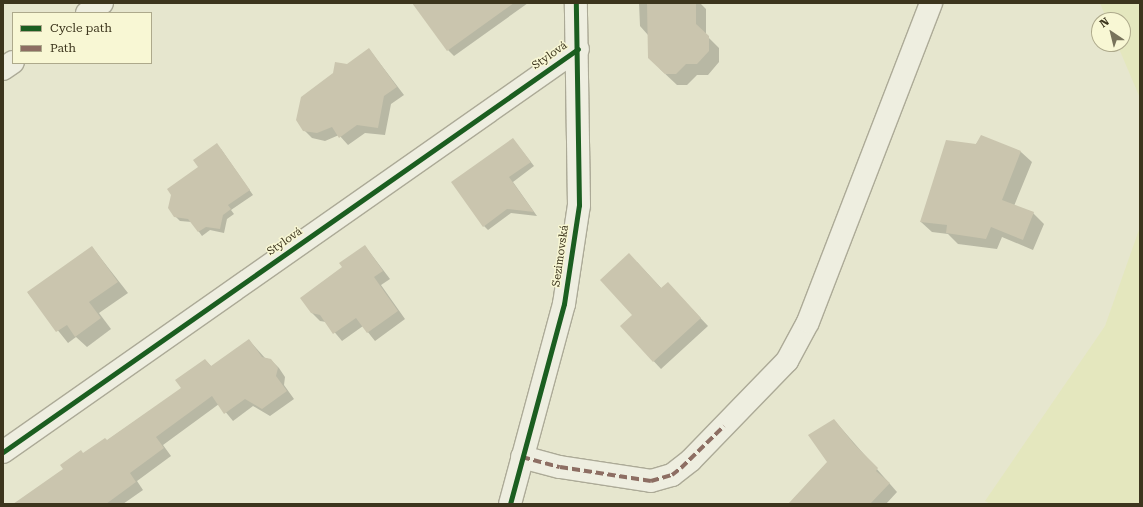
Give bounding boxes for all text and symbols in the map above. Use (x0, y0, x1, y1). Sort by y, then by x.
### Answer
legend (12, 12, 152, 64)
north arrow (1091, 12, 1131, 52)
text: N (1097, 15, 1112, 30)
text: Cycle path (50, 21, 112, 35)
street label: Stylová (530, 39, 570, 73)
text: Path (50, 41, 76, 55)
street label: Sezimovská (550, 224, 572, 288)
street label: Stylová (265, 225, 305, 259)

